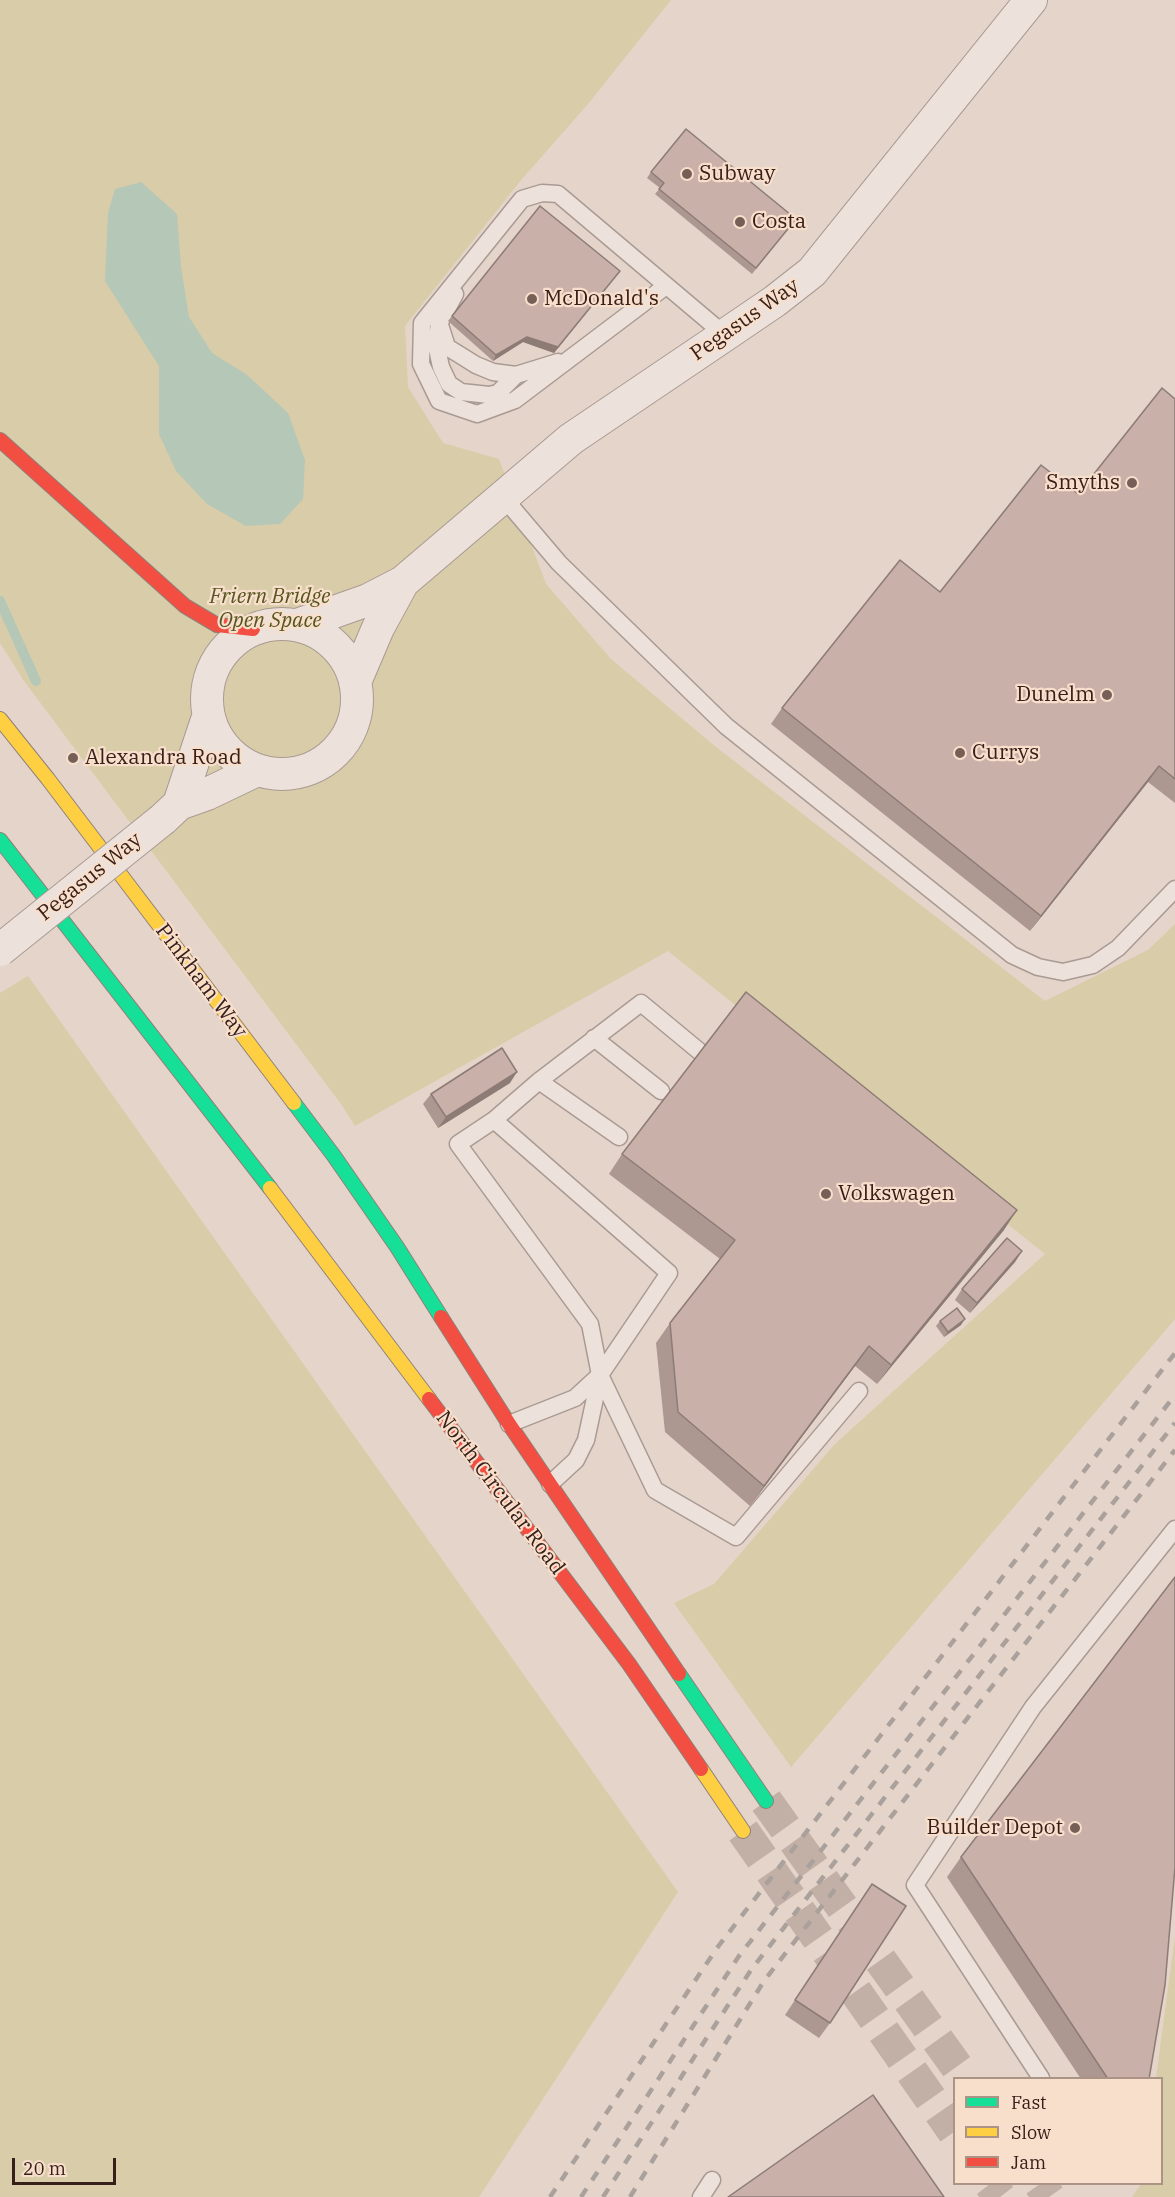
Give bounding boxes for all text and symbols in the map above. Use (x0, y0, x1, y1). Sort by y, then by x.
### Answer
place label: Subway (699, 161, 775, 187)
marker: Subway (680, 167, 694, 181)
place label: Costa (752, 209, 806, 235)
marker: Costa (733, 215, 747, 229)
street label: Pegasus Way (686, 273, 804, 367)
place label: McDonald's (544, 286, 659, 312)
marker: McDonald's (525, 292, 539, 306)
place label: Smyths (1046, 470, 1120, 496)
marker: Smyths (1125, 476, 1139, 490)
park label: Friern Bridge Open Space (210, 584, 330, 634)
place label: Dunelm (1016, 682, 1095, 708)
marker: Dunelm (1100, 688, 1114, 702)
place label: Currys (972, 740, 1039, 766)
place label: Alexandra Road (85, 745, 242, 771)
marker: Currys (953, 746, 967, 760)
marker: Alexandra Road (66, 751, 80, 765)
street label: Pegasus Way (33, 827, 147, 927)
street label: Pinkham Way (150, 919, 252, 1043)
place label: Volkswagen (838, 1181, 955, 1207)
marker: Volkswagen (819, 1187, 833, 1201)
street label: North Circular Road (430, 1406, 570, 1580)
place label: Builder Depot (927, 1815, 1063, 1841)
marker: Builder Depot (1068, 1821, 1082, 1835)
legend (953, 2077, 1163, 2185)
text: Fast (1011, 2091, 1046, 2114)
text: Slow (1011, 2121, 1051, 2144)
scale bar (15, 2146, 118, 2184)
text: Jam (1011, 2151, 1046, 2174)
text: 20 m (23, 2157, 66, 2180)

